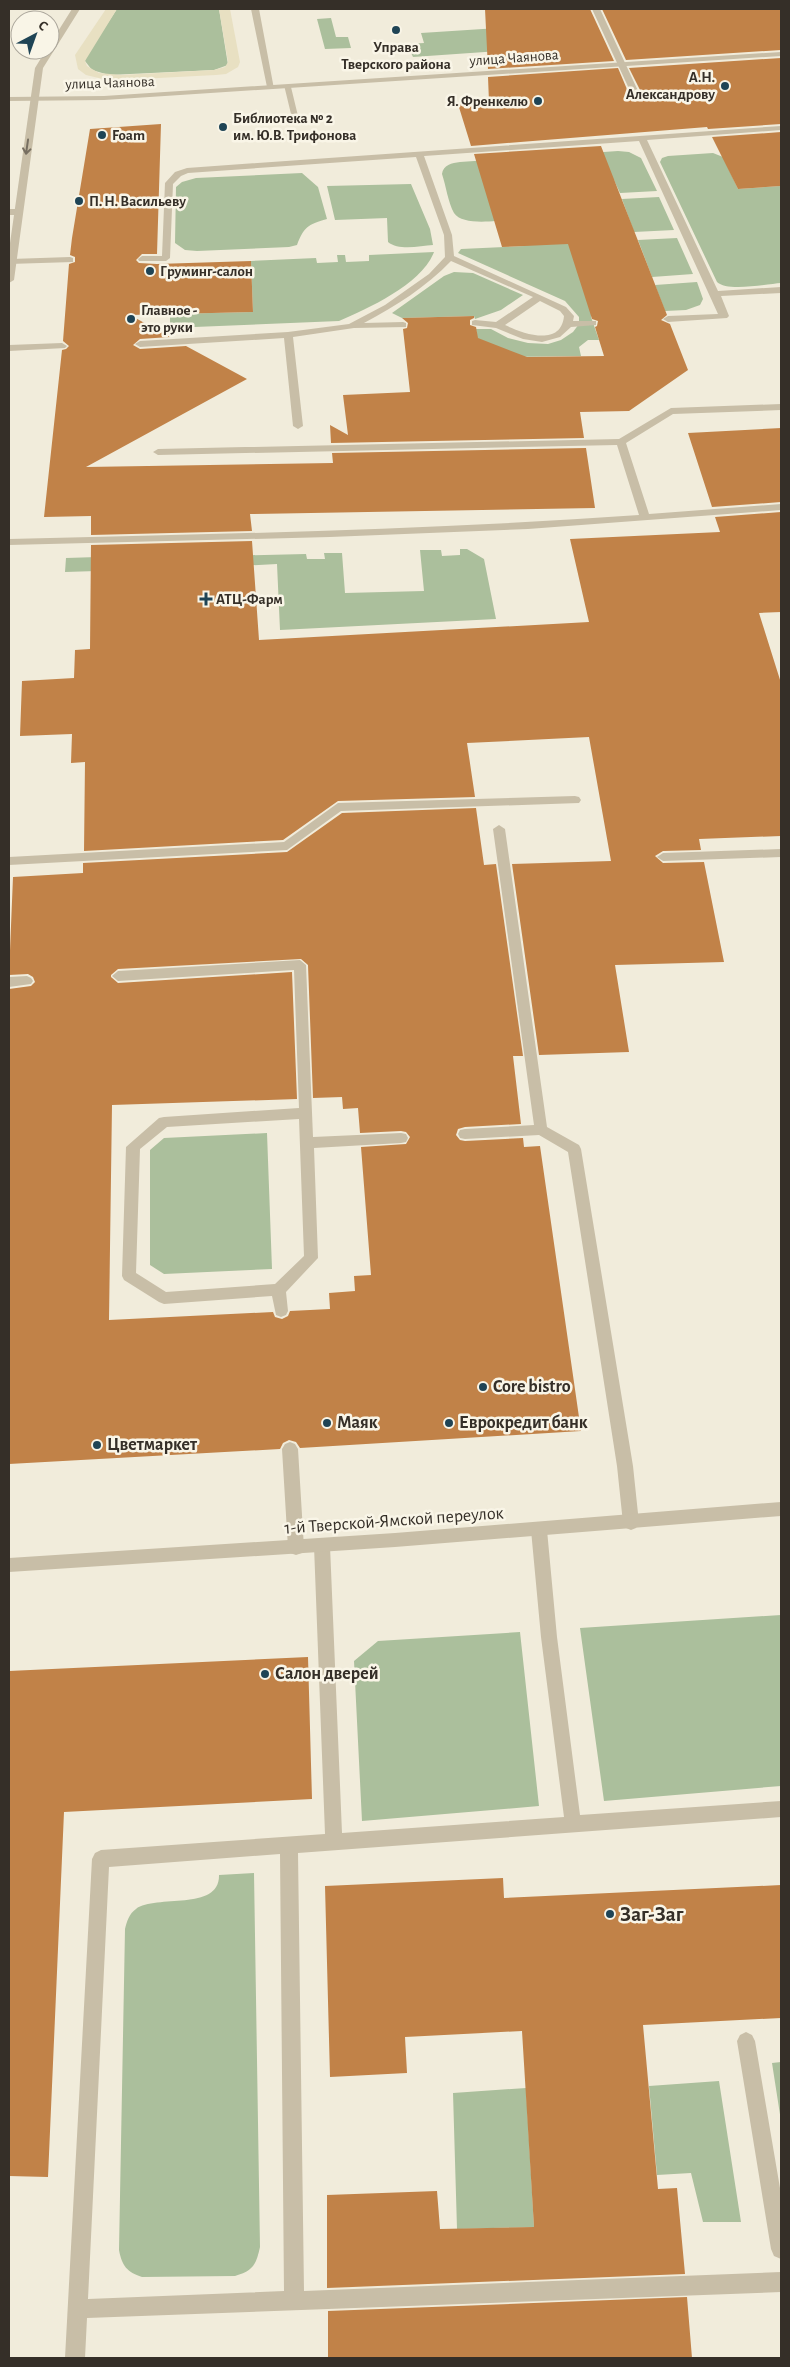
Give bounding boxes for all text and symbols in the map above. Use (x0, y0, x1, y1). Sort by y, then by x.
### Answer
north arrow (10, 10, 60, 60)
text: С (35, 18, 51, 34)
marker: Управа Тверского района (390, 24, 402, 36)
place label: Управа Тверского района (341, 40, 451, 72)
street label: улица Чаянова (468, 47, 559, 69)
place label: А.Н. Александрову (626, 70, 715, 102)
street label: улица Чаянова (64, 74, 155, 92)
marker: А.Н. Александрову (719, 80, 731, 92)
place label: Я. Френкелю (447, 94, 528, 109)
marker: Я. Френкелю (532, 95, 544, 107)
place label: Библиотека № 2 им. Ю.В. Трифонова (233, 111, 356, 143)
marker: Библиотека № 2 им. Ю.В. Трифонова (217, 121, 229, 133)
place label: Foam (112, 128, 145, 143)
marker: Foam (96, 129, 108, 141)
one-way arrow (22, 139, 32, 155)
place label: П. Н. Васильеву (89, 194, 186, 209)
marker: П. Н. Васильеву (73, 195, 85, 207)
place label: Груминг-салон (160, 264, 253, 279)
marker: Груминг-салон (144, 265, 156, 277)
place label: Главное - это руки (141, 303, 198, 335)
marker: Главное - это руки (125, 313, 137, 325)
place label: АТЦ-Фарм (216, 592, 283, 607)
marker: АТЦ-Фарм (200, 593, 212, 605)
place label: Core bistro (493, 1378, 571, 1396)
marker: Core bistro (477, 1381, 489, 1393)
place label: Маяк (337, 1414, 378, 1432)
place label: Еврокредит банк (459, 1414, 588, 1432)
marker: Маяк (321, 1417, 333, 1429)
marker: Еврокредит банк (443, 1417, 455, 1429)
place label: Цветмаркет (107, 1436, 198, 1454)
marker: Цветмаркет (91, 1439, 103, 1451)
street label: 1-й Тверской-Ямской переулок (284, 1504, 505, 1538)
place label: Салон дверей (275, 1665, 379, 1683)
marker: Салон дверей (259, 1668, 271, 1680)
place label: Заг-Заг (620, 1904, 684, 1925)
marker: Заг-Заг (604, 1908, 616, 1920)

